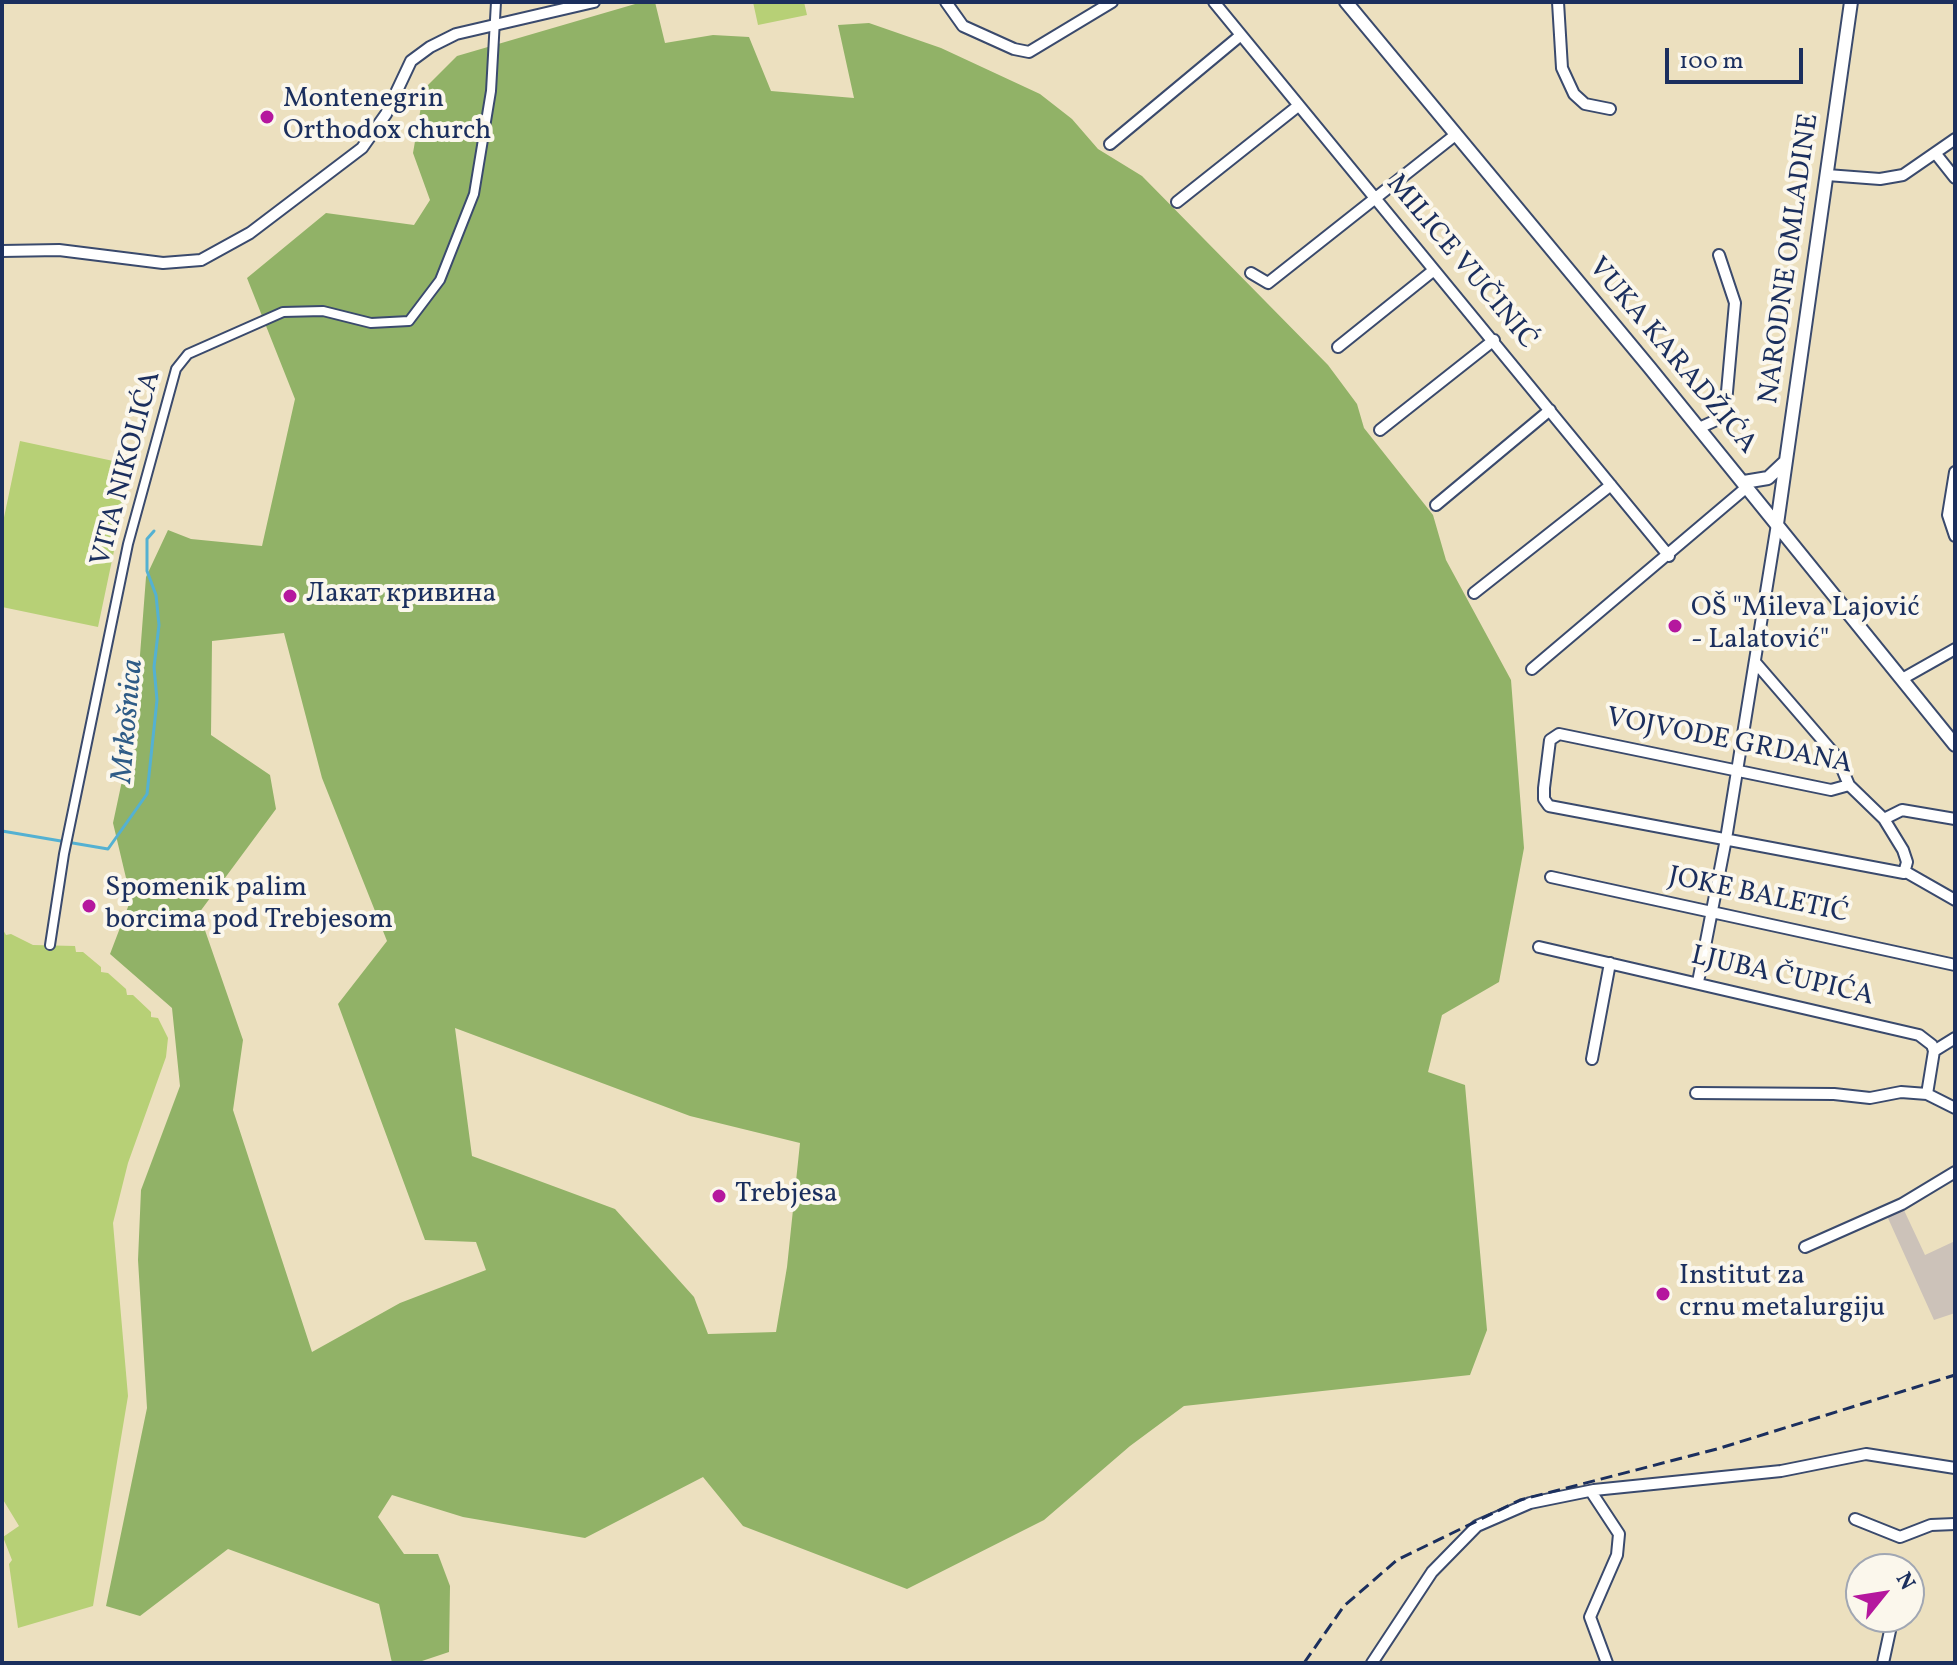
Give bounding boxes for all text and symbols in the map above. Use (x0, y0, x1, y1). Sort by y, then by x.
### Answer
scale bar (1669, 32, 1807, 82)
text: 100 m (1679, 45, 1744, 79)
place label: Montenegrin Orthodox church (283, 84, 491, 150)
marker: Montenegrin Orthodox church (258, 108, 276, 126)
street label: NARODNE OMLADINE (1754, 112, 1828, 406)
street label: MILICE VUČINIĆ (1377, 169, 1543, 357)
street label: VUKA KARADŽIĆA (1579, 252, 1763, 462)
street label: VITA NIKOLIĆA (86, 368, 170, 570)
place label: Лакат кривина (306, 579, 496, 613)
marker: Лакат кривина (281, 587, 299, 605)
place label: OŠ "Mileva Lajović - Lalatović" (1691, 593, 1920, 659)
marker: OŠ "Mileva Lajović - Lalatović" (1666, 617, 1684, 635)
water label: Mrkošnica (107, 657, 153, 785)
street label: VOJVODE GRDANA (1603, 703, 1855, 783)
street label: JOKE BALETIĆ (1665, 862, 1851, 932)
place label: Spomenik palim borcima pod Trebjesom (105, 873, 393, 939)
marker: Spomenik palim borcima pod Trebjesom (80, 897, 98, 915)
street label: LJUBA ČUPIĆA (1687, 941, 1877, 1015)
place label: Trebjesa (735, 1179, 838, 1213)
marker: Trebjesa (710, 1187, 728, 1205)
place label: Institut za crnu metalurgiju (1679, 1261, 1885, 1327)
marker: Institut za crnu metalurgiju (1654, 1285, 1672, 1303)
north arrow (1845, 1553, 1925, 1633)
text: N (1887, 1567, 1922, 1596)

